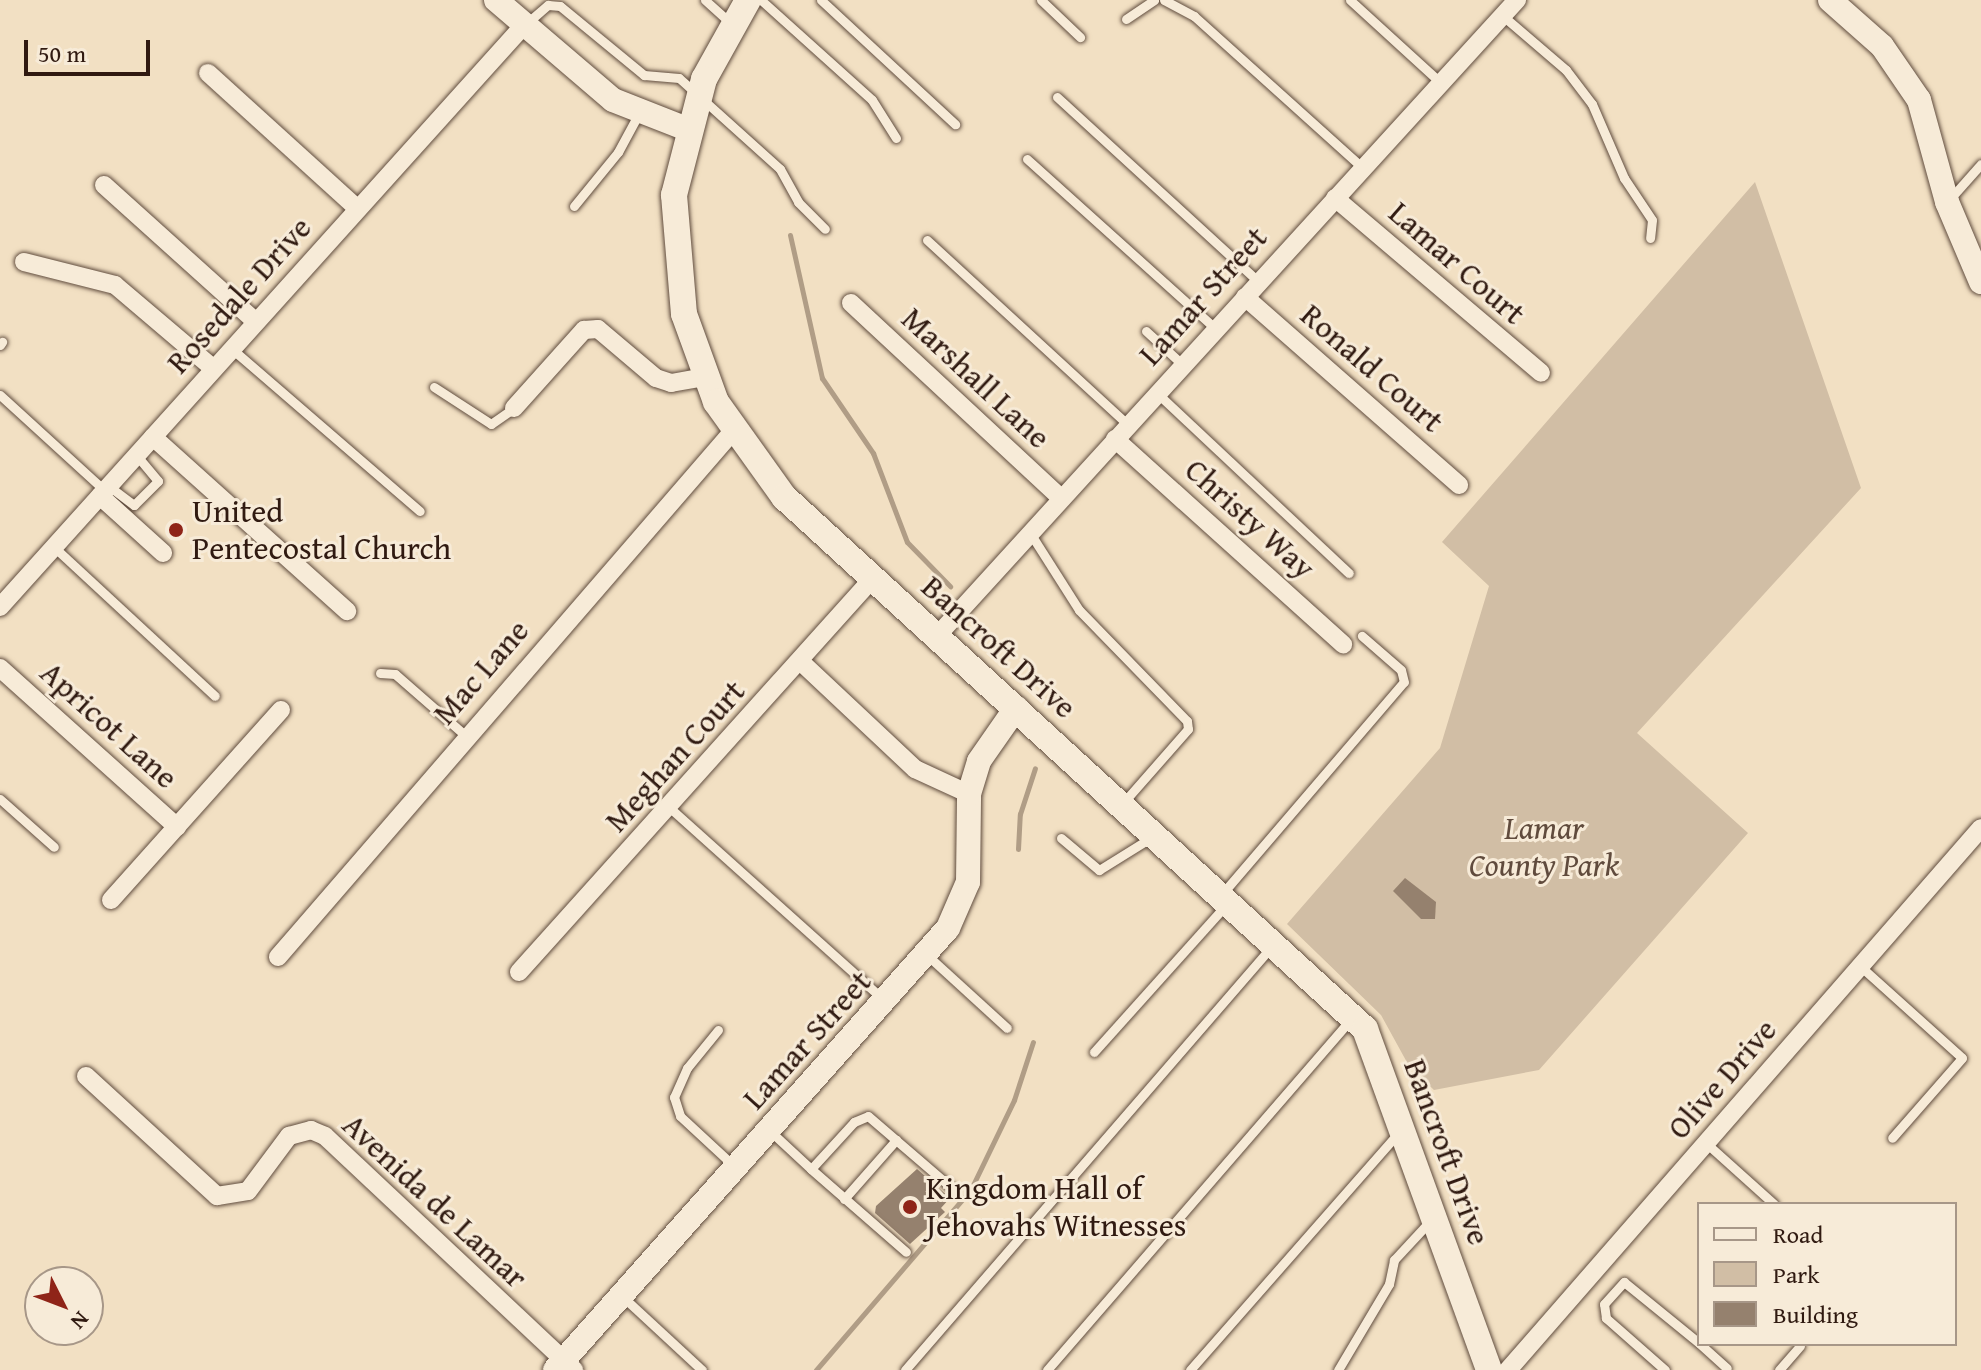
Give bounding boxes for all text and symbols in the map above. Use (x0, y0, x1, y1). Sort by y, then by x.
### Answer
scale bar (28, 24, 154, 74)
text: 50 m (38, 36, 86, 71)
street label: Lamar Court (1381, 193, 1533, 333)
street label: Rosedale Drive (159, 209, 319, 381)
street label: Lamar Street (1131, 219, 1275, 373)
street label: Ronald Court (1293, 296, 1451, 440)
street label: Marshall Lane (894, 299, 1058, 457)
street label: Christy Way (1177, 451, 1323, 587)
place label: United Pentecostal Church (192, 493, 451, 568)
marker: United Pentecostal Church (167, 521, 185, 539)
street label: Bancroft Drive (914, 568, 1084, 726)
street label: Mac Lane (425, 612, 537, 732)
street label: Apricot Lane (32, 653, 186, 797)
street label: Meghan Court (597, 672, 753, 840)
park label: Lamar County Park (1469, 810, 1619, 885)
street label: Lamar Street (735, 963, 879, 1117)
street label: Olive Drive (1659, 1011, 1785, 1147)
street label: Bancroft Drive (1396, 1054, 1498, 1250)
street label: Avenida de Lamar (335, 1106, 535, 1296)
place label: Kingdom Hall of Jehovahs Witnesses (926, 1170, 1186, 1245)
marker: Kingdom Hall of Jehovahs Witnesses (901, 1198, 919, 1216)
legend (1697, 1202, 1957, 1346)
text: Road (1773, 1217, 1823, 1252)
text: Park (1773, 1257, 1819, 1292)
north arrow (24, 1266, 104, 1346)
text: Building (1773, 1297, 1858, 1332)
text: N (64, 1305, 97, 1337)

